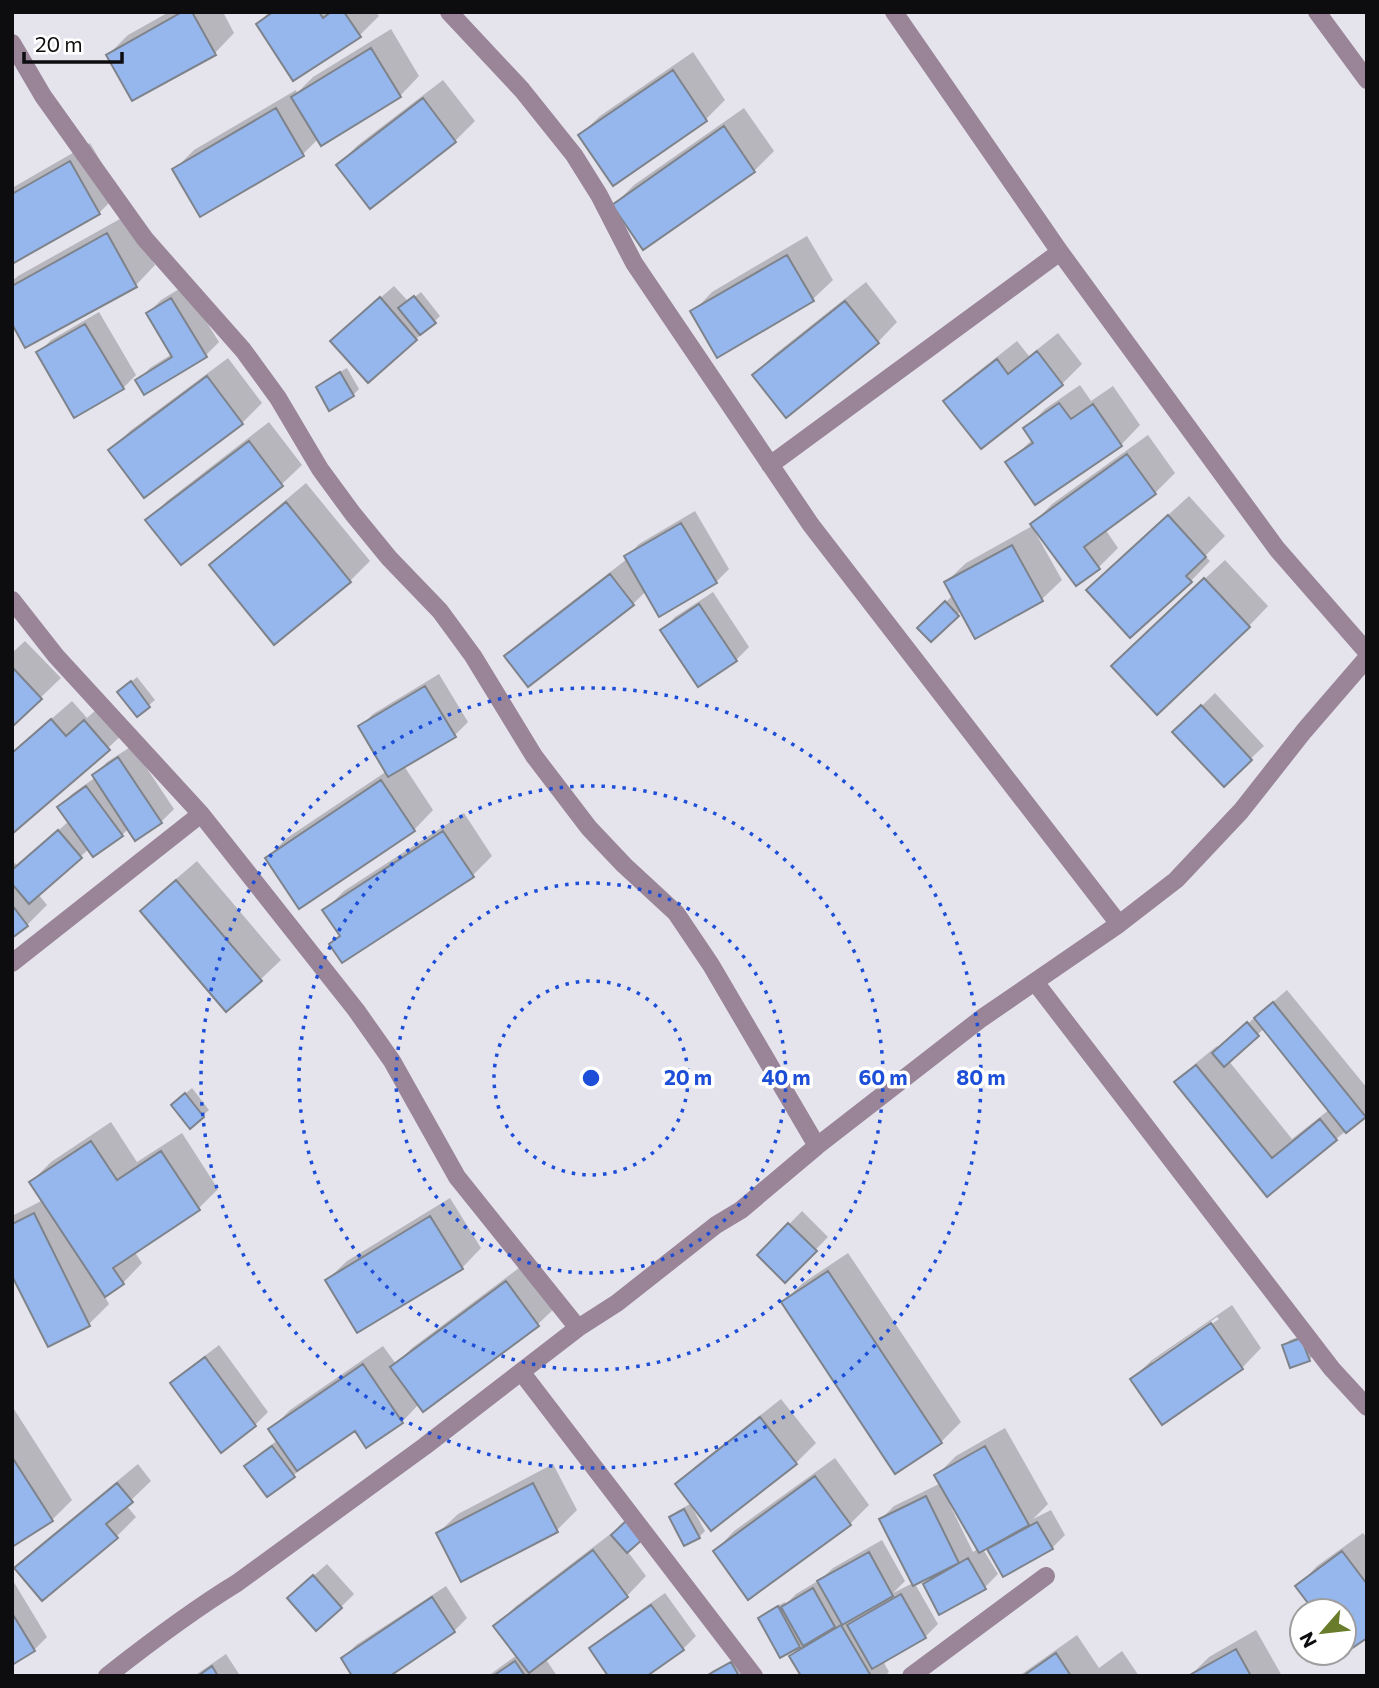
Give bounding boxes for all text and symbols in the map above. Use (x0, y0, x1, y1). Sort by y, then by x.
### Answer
scale bar (24, 21, 122, 65)
text: 20 m (35, 31, 83, 56)
text: 20 m (664, 1064, 712, 1089)
text: 40 m (761, 1064, 811, 1089)
text: 60 m (858, 1064, 908, 1089)
text: 80 m (956, 1064, 1006, 1089)
centre of rings (579, 1066, 603, 1090)
north arrow (1288, 1597, 1358, 1667)
text: N (1294, 1629, 1321, 1652)

